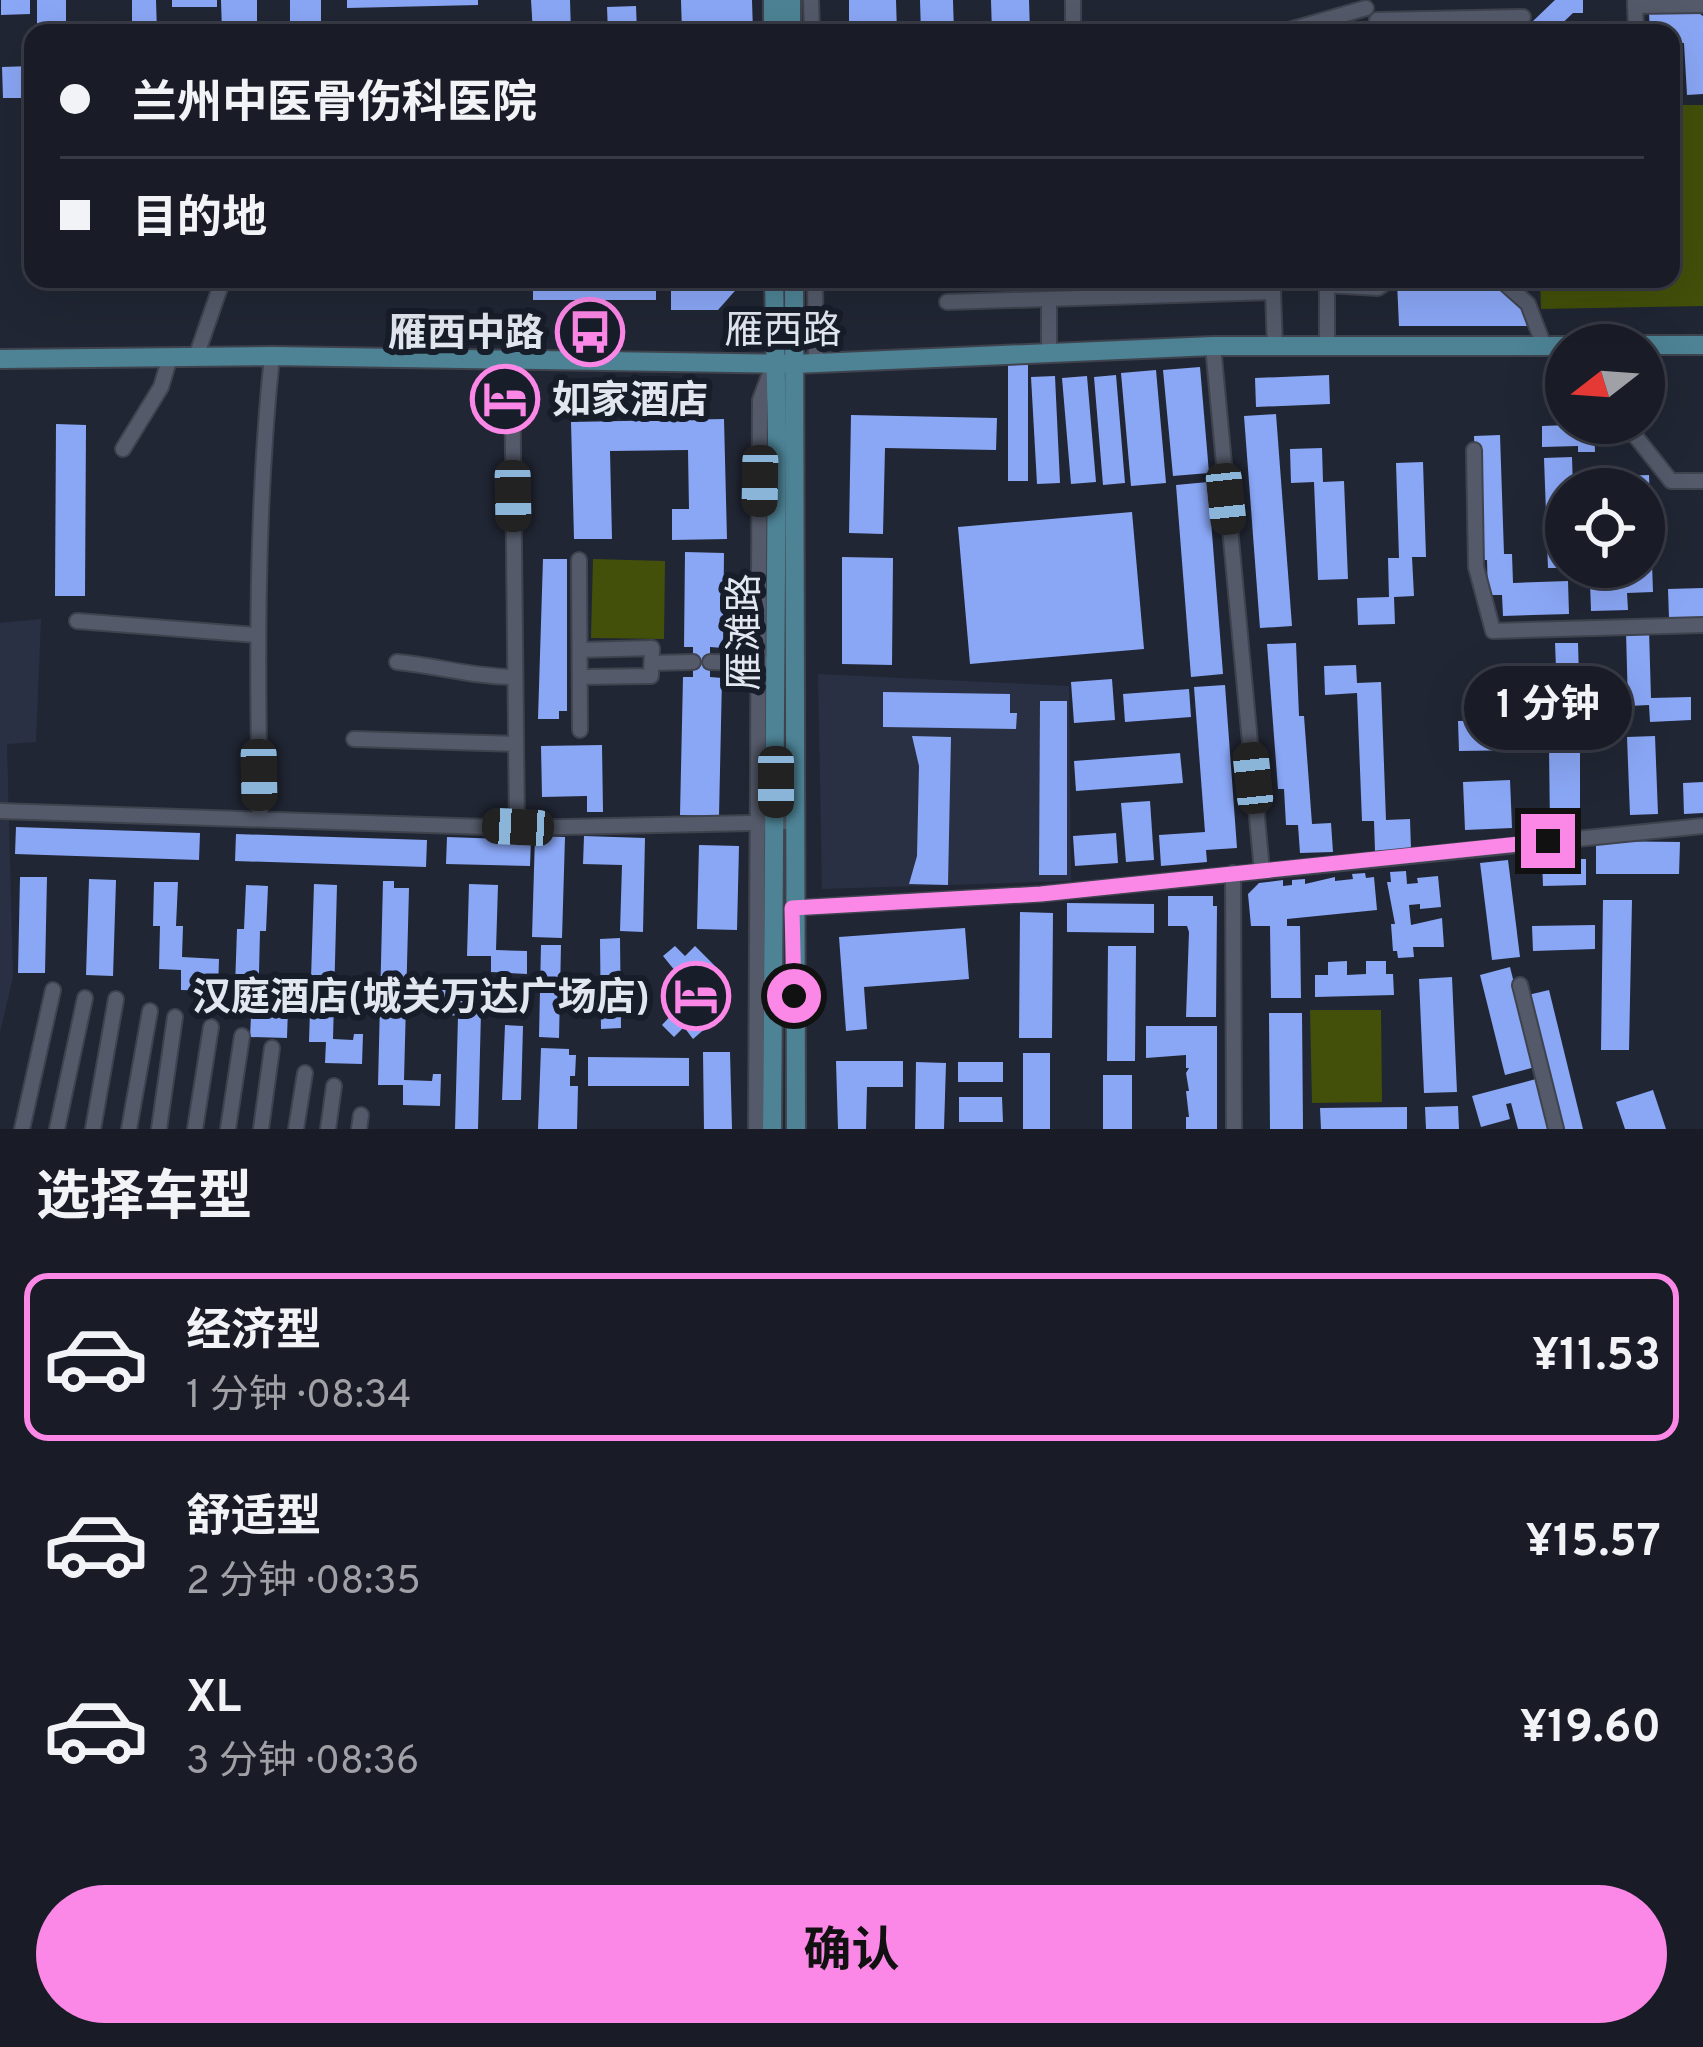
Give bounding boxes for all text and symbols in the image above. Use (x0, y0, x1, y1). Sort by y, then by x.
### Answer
text: 兰州中医骨伤科医院 (132, 77, 537, 134)
text: 目的地 (132, 192, 267, 249)
bus stop icon: 雁西中路 (555, 297, 625, 367)
street label: 雁西路 (724, 309, 842, 358)
place label: 雁西中路 (388, 312, 544, 361)
north arrow (1545, 324, 1665, 444)
map controls (1545, 324, 1665, 588)
hotel icon: 如家酒店 (470, 364, 540, 434)
place label: 如家酒店 (552, 379, 708, 428)
car (741, 445, 779, 517)
car (494, 460, 532, 532)
car (1204, 461, 1248, 537)
button: locate (1545, 468, 1665, 588)
street label: 雁滩路 (723, 573, 772, 691)
callout: 1 分钟 (1464, 667, 1632, 751)
text: 1 分钟 (1496, 683, 1600, 732)
car (240, 739, 278, 811)
car (1231, 740, 1275, 816)
car (758, 746, 794, 818)
car (481, 807, 555, 847)
route end (1521, 814, 1575, 868)
hotel icon: 汉庭酒店(城关万达广场店) (661, 961, 731, 1031)
route start (767, 969, 821, 1023)
place label: 汉庭酒店(城关万达广场店) (192, 976, 650, 1025)
text: 选择车型 (36, 1166, 252, 1235)
icon: car (42, 1303, 150, 1411)
text: 经济型 (186, 1305, 321, 1362)
text: ¥11.53 (1532, 1329, 1661, 1386)
text: 1 分钟 · 08:34 (186, 1373, 411, 1422)
icon: car (42, 1489, 150, 1597)
text: 舒适型 (186, 1491, 321, 1548)
text: ¥15.57 (1526, 1515, 1661, 1572)
text: 2 分钟 · 08:35 (186, 1559, 421, 1608)
text: XL (186, 1671, 241, 1728)
icon: car (42, 1675, 150, 1783)
text: ¥19.60 (1520, 1701, 1661, 1758)
text: 3 分钟 · 08:36 (186, 1739, 419, 1788)
button: 确认 (36, 1885, 1667, 2023)

